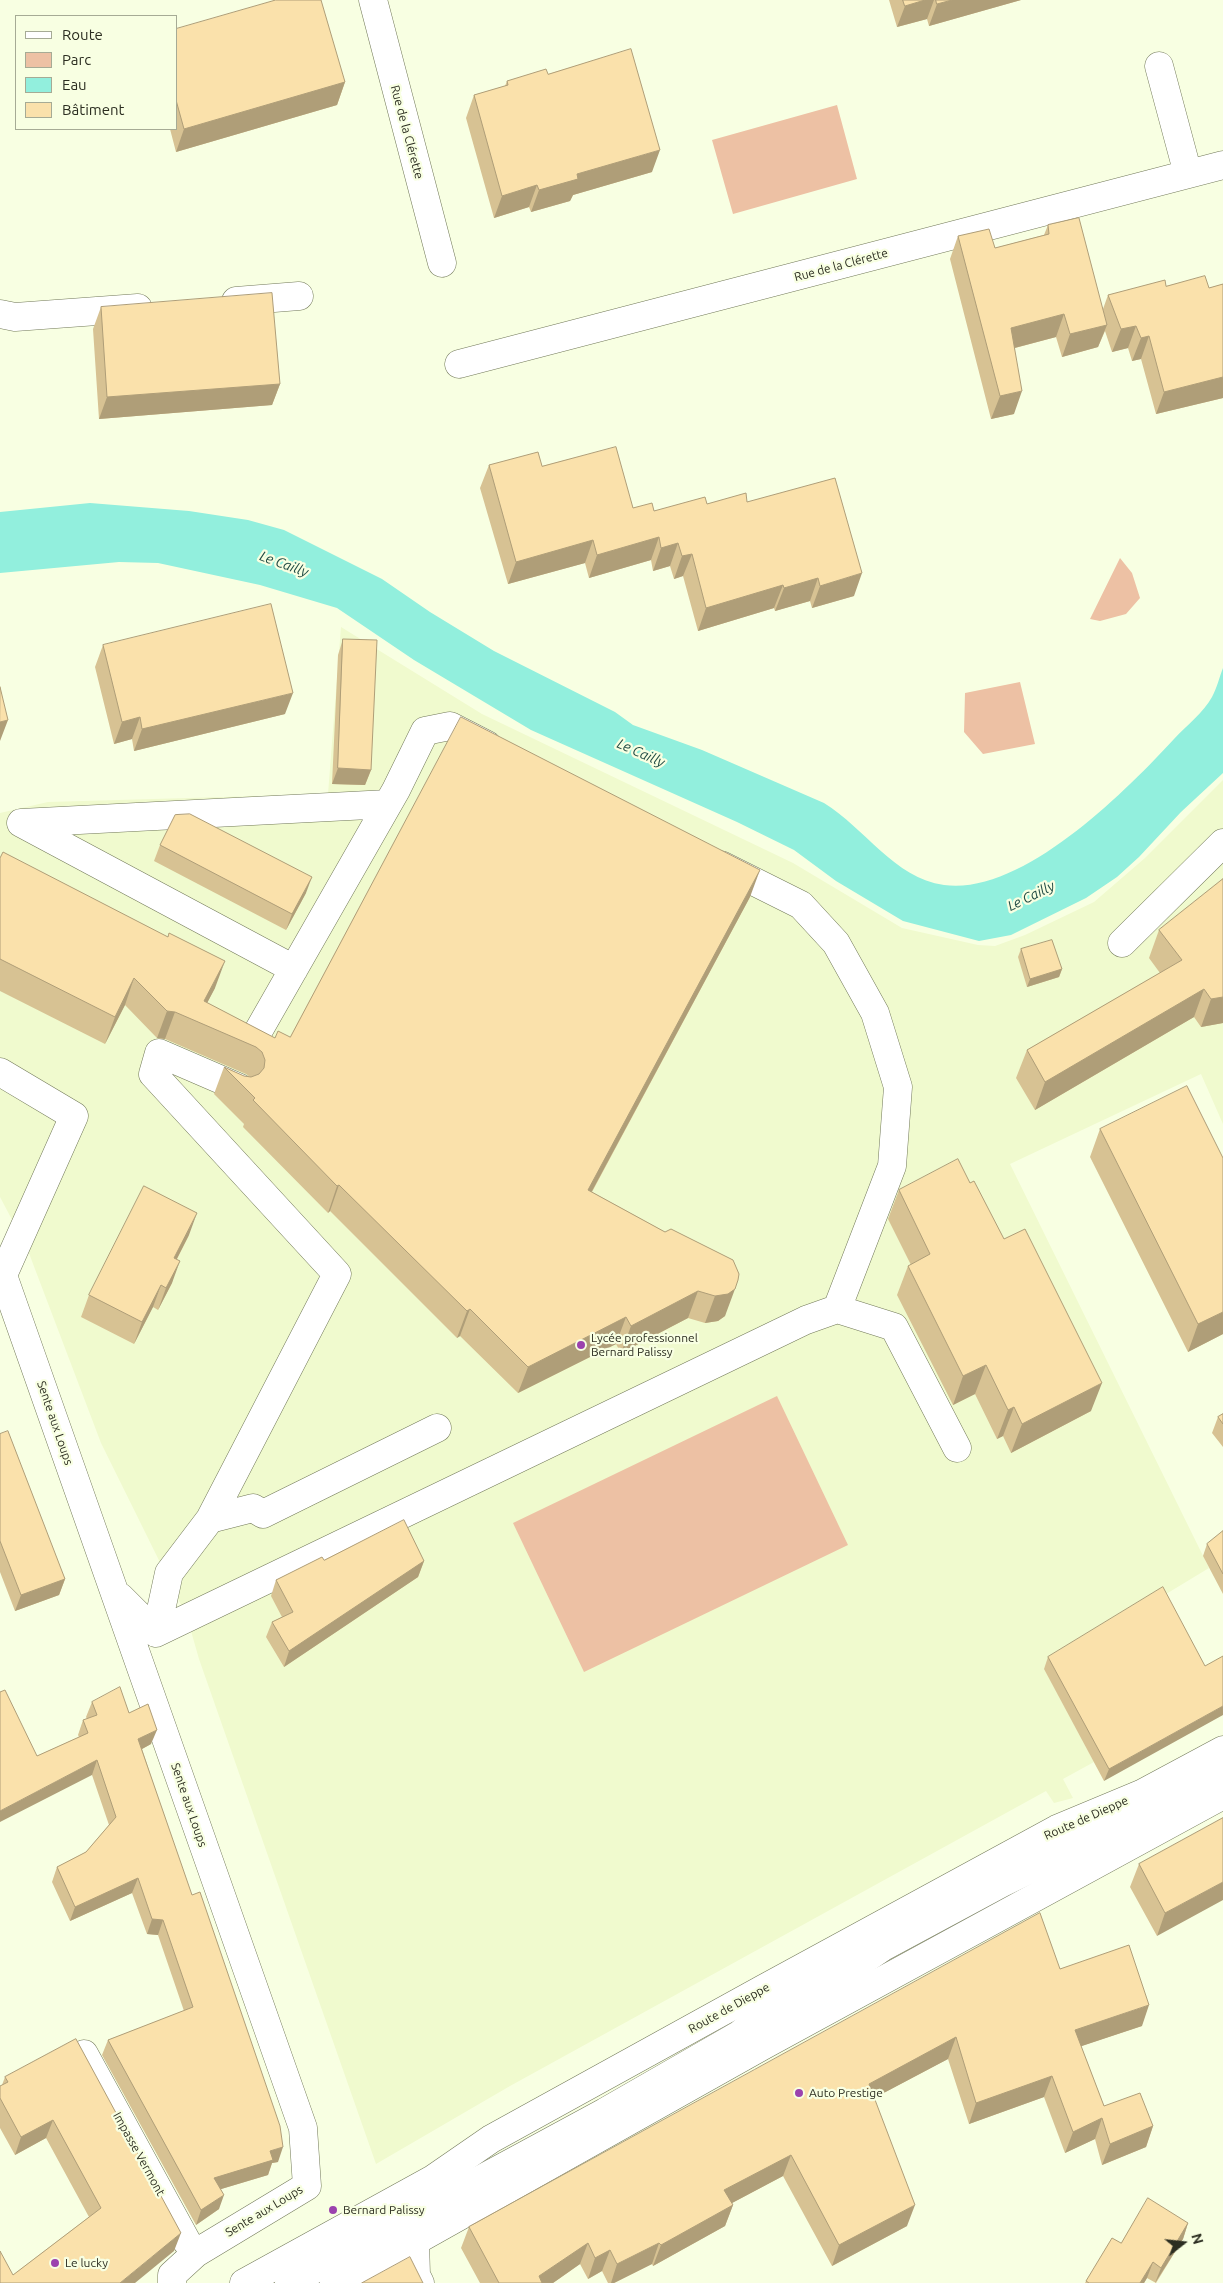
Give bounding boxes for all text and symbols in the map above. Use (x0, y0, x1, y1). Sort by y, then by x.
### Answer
legend (15, 15, 178, 130)
text: Route (62, 26, 103, 43)
text: Parc (62, 51, 91, 68)
text: Eau (62, 76, 87, 93)
street label: Rue de la Clérette (388, 84, 426, 180)
text: Bâtiment (62, 101, 124, 118)
street label: Rue de la Clérette (793, 246, 889, 284)
water label: Le Cailly (257, 547, 311, 581)
water label: Le Cailly (615, 735, 667, 771)
water label: Le Cailly (1005, 877, 1057, 915)
place label: Lycée professionnel Bernard Palissy (591, 1331, 698, 1359)
marker: Lycée professionnel Bernard Palissy (575, 1339, 587, 1351)
street label: Sente aux Loups (34, 1379, 76, 1467)
street label: Sente aux Loups (168, 1761, 210, 1849)
street label: Route de Dieppe (1042, 1793, 1130, 1843)
street label: Route de Dieppe (686, 1980, 772, 2036)
place label: Auto Prestige (809, 2086, 883, 2100)
marker: Auto Prestige (793, 2087, 805, 2099)
street label: Impasse Vermont (110, 2110, 168, 2198)
street label: Sente aux Loups (223, 2182, 305, 2240)
place label: Bernard Palissy (343, 2203, 425, 2217)
marker: Bernard Palissy (327, 2204, 339, 2216)
north arrow (1158, 2218, 1208, 2268)
text: N (1188, 2232, 1207, 2246)
place label: Le lucky (65, 2256, 108, 2270)
marker: Le lucky (49, 2257, 61, 2269)

